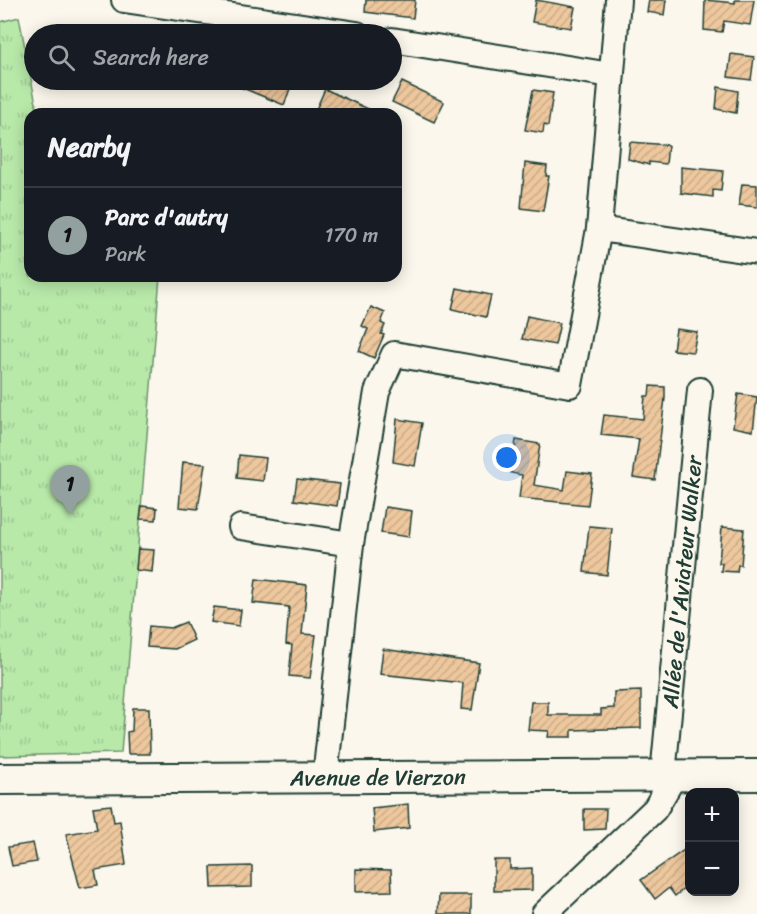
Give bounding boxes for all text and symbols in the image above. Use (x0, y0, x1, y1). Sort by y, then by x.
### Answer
search box (24, 24, 402, 90)
text: Search here (93, 38, 209, 77)
icon: search (45, 41, 78, 74)
text: Nearby (48, 124, 130, 170)
text: Parc d'autry (105, 198, 228, 237)
text: 1 (63, 218, 72, 253)
text: 170 m (325, 218, 378, 253)
text: Park (105, 237, 146, 272)
your location (492, 443, 521, 472)
street label: Allée de l'Aviateur Walker (650, 452, 713, 711)
pin: 1 (50, 466, 90, 515)
street label: Avenue de Vierzon (289, 757, 466, 797)
map controls (685, 788, 739, 896)
button: + (685, 788, 739, 842)
button: − (685, 842, 739, 896)

